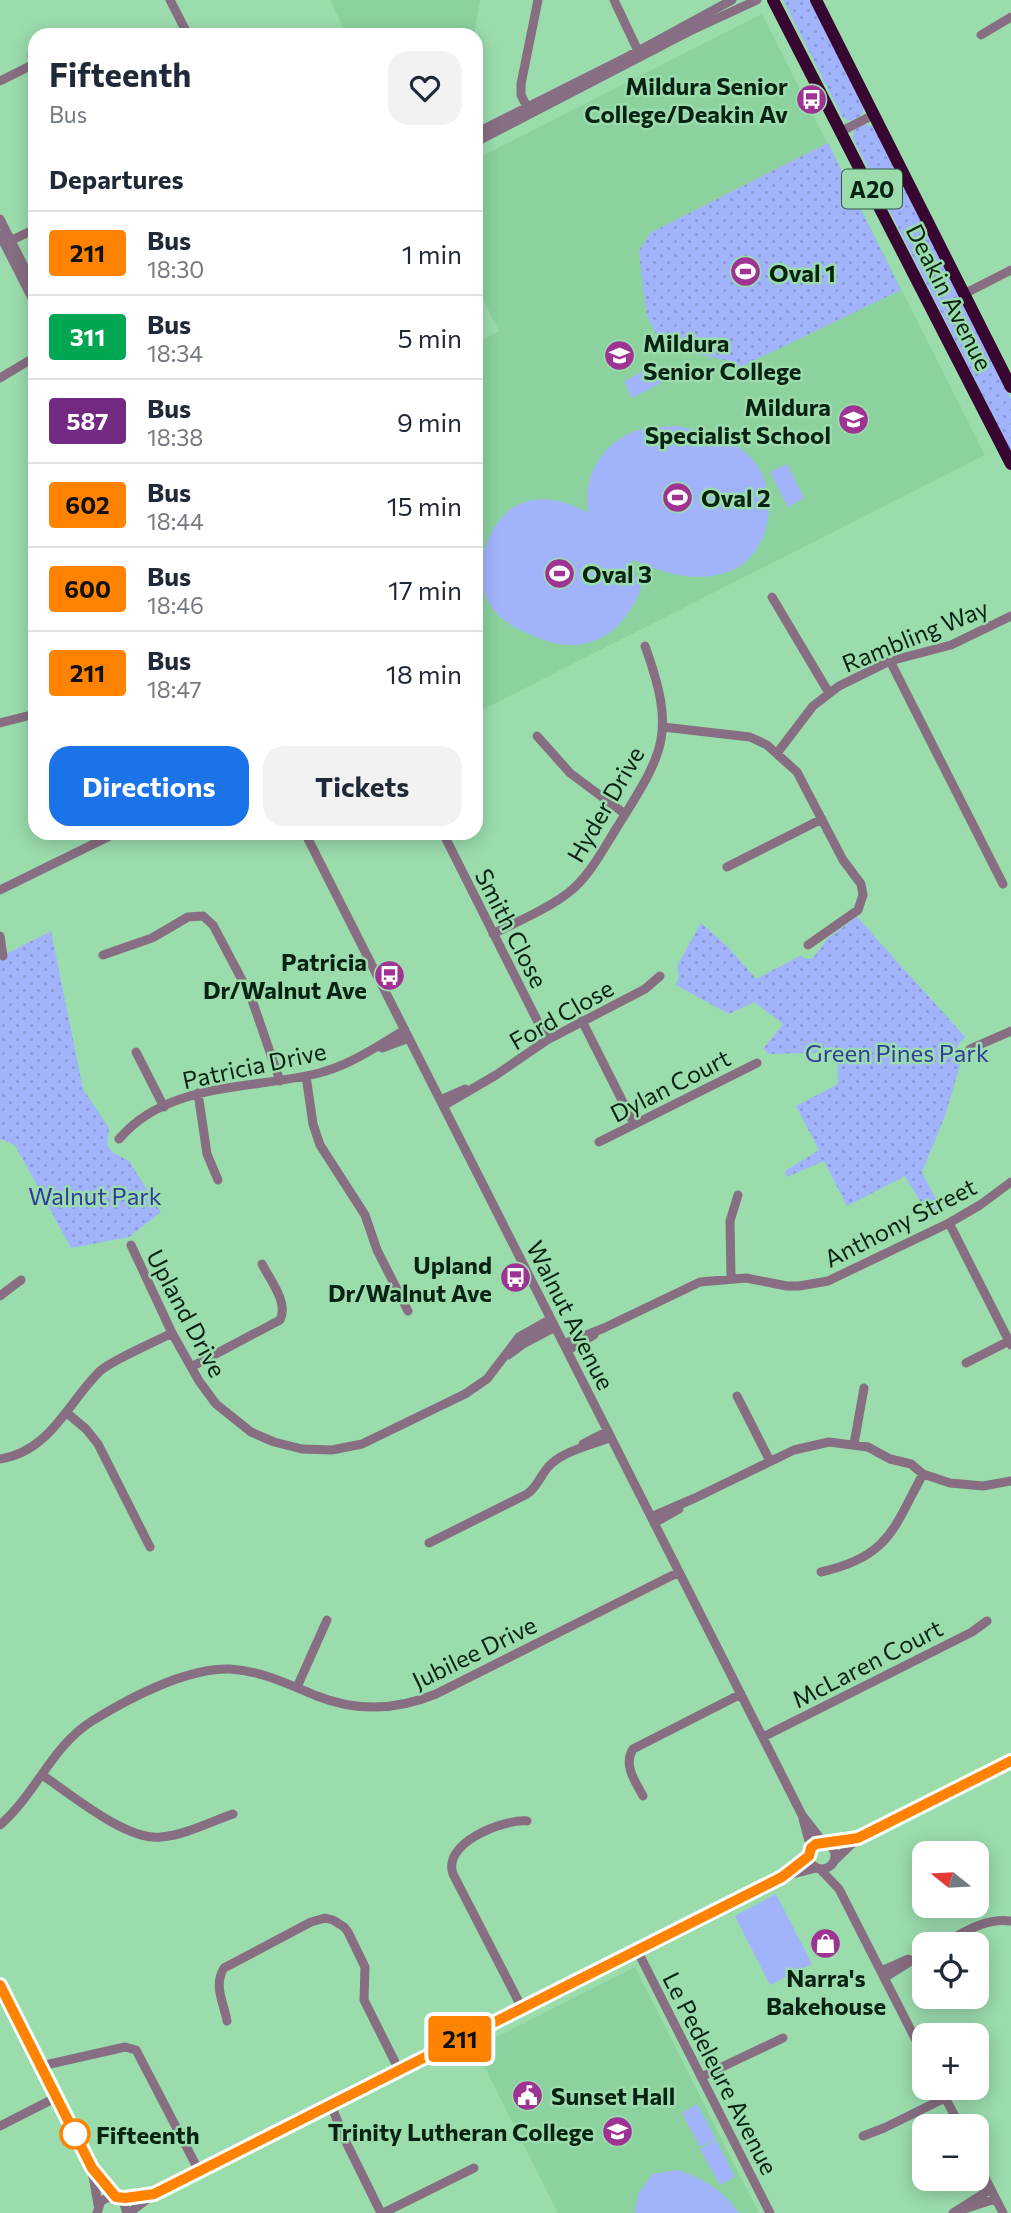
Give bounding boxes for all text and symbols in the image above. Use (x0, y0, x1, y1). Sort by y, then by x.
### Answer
button: heart (388, 51, 462, 125)
text: Fifteenth (49, 53, 191, 94)
place label: Mildura Senior College/Deakin Av (584, 71, 788, 128)
bus stop icon: Mildura Senior College/Deakin Av (794, 82, 828, 116)
text: Bus (49, 100, 87, 128)
text: Departures (49, 163, 184, 194)
road number: A20 (842, 170, 902, 208)
street label: Deakin Avenue (901, 219, 999, 375)
text: Bus (147, 224, 191, 255)
text: 211 (70, 238, 105, 267)
text: 1 min (402, 238, 462, 269)
text: 18:30 (147, 255, 204, 283)
sports icon: Oval 1 (729, 255, 763, 289)
place label: Oval 1 (769, 258, 836, 287)
text: Bus (147, 308, 191, 339)
text: 311 (70, 322, 105, 351)
text: 5 min (398, 322, 462, 353)
place label: Mildura Senior College (643, 328, 802, 385)
text: 18:34 (147, 339, 203, 367)
school or university icon: Mildura Senior College (603, 339, 637, 373)
text: Bus (147, 392, 191, 423)
place label: Mildura Specialist School (645, 392, 831, 449)
school or university icon: Mildura Specialist School (837, 403, 871, 437)
text: 587 (67, 406, 108, 435)
text: 9 min (397, 406, 462, 437)
text: 18:38 (147, 423, 203, 451)
text: Bus (147, 476, 191, 507)
sports icon: Oval 2 (661, 480, 695, 514)
place label: Oval 2 (701, 483, 771, 512)
text: 602 (65, 490, 110, 519)
text: 15 min (387, 490, 462, 521)
text: 18:44 (147, 507, 204, 535)
sports icon: Oval 3 (542, 556, 576, 590)
place label: Oval 3 (582, 559, 652, 588)
text: Bus (147, 560, 191, 591)
text: 600 (64, 574, 111, 603)
text: 17 min (388, 574, 462, 605)
text: 18:46 (147, 591, 204, 619)
street label: Rambling Way (838, 592, 992, 678)
text: Bus (147, 644, 191, 675)
text: 211 (70, 658, 105, 687)
text: 18 min (386, 658, 462, 689)
text: 18:47 (147, 675, 202, 703)
street label: Hyder Drive (560, 741, 650, 867)
button: Directions (49, 746, 249, 826)
button: Tickets (263, 746, 462, 826)
street label: Smith Close (470, 864, 554, 992)
place label: Patricia Dr/Walnut Ave (203, 947, 367, 1004)
bus stop icon: Patricia Dr/Walnut Ave (373, 958, 407, 992)
street label: Ford Close (504, 973, 618, 1055)
street label: Patricia Drive (179, 1036, 329, 1094)
park label: Green Pines Park (805, 1038, 989, 1067)
street label: Dylan Court (605, 1042, 735, 1128)
street label: Anthony Street (819, 1171, 981, 1273)
park label: Walnut Park (28, 1181, 162, 1210)
street label: Walnut Avenue (521, 1236, 621, 1394)
street label: Upland Drive (141, 1244, 233, 1382)
place label: Upland Dr/Walnut Ave (328, 1250, 492, 1307)
bus stop icon: Upland Dr/Walnut Ave (498, 1261, 532, 1295)
street label: Jubilee Drive (407, 1609, 541, 1695)
street label: McLaren Court (787, 1613, 947, 1713)
north arrow (912, 1841, 989, 1918)
map controls (912, 1841, 989, 2191)
shop icon: Narra's Bakehouse (809, 1926, 843, 1960)
button: locate (912, 1932, 989, 2009)
place label: Narra's Bakehouse (766, 1963, 886, 2020)
street label: Le Pedeleure Avenue (657, 1967, 785, 2179)
line badge: 211 (420, 2016, 500, 2062)
button: + (912, 2023, 989, 2100)
text: 211 (442, 2024, 478, 2053)
public building icon: Sunset Hall (511, 2078, 545, 2112)
place label: Sunset Hall (551, 2081, 675, 2110)
school or university icon: Trinity Lutheran College (600, 2114, 634, 2148)
button: − (912, 2114, 989, 2191)
place label: Trinity Lutheran College (328, 2117, 594, 2146)
marker: Fifteenth (60, 2119, 90, 2149)
place label: Fifteenth (96, 2120, 200, 2149)

